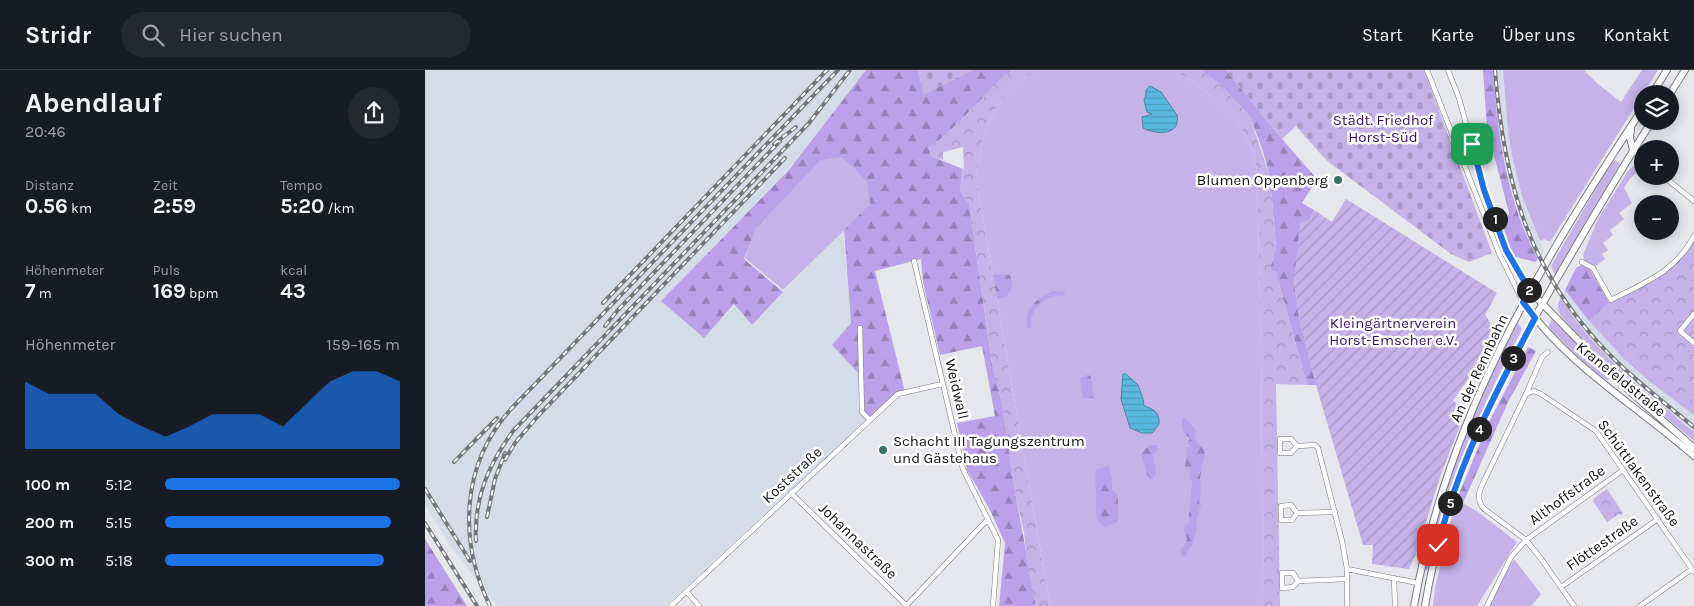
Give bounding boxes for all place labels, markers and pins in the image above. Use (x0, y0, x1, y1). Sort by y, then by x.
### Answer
pin (1451, 123, 1493, 165)
place label: Blumen Oppenberg (1197, 171, 1329, 189)
marker: Blumen Oppenberg (1332, 174, 1344, 186)
pin: 1 (1483, 206, 1507, 232)
pin: 2 (1517, 278, 1541, 302)
pin: 3 (1501, 346, 1525, 370)
pin: 4 (1467, 416, 1491, 442)
place label: Schacht III Tagungszentrum und Gästehaus (893, 432, 1085, 467)
marker: Schacht III Tagungszentrum und Gästehaus (877, 444, 889, 456)
pin: 5 (1437, 490, 1463, 516)
pin (1417, 524, 1459, 566)

